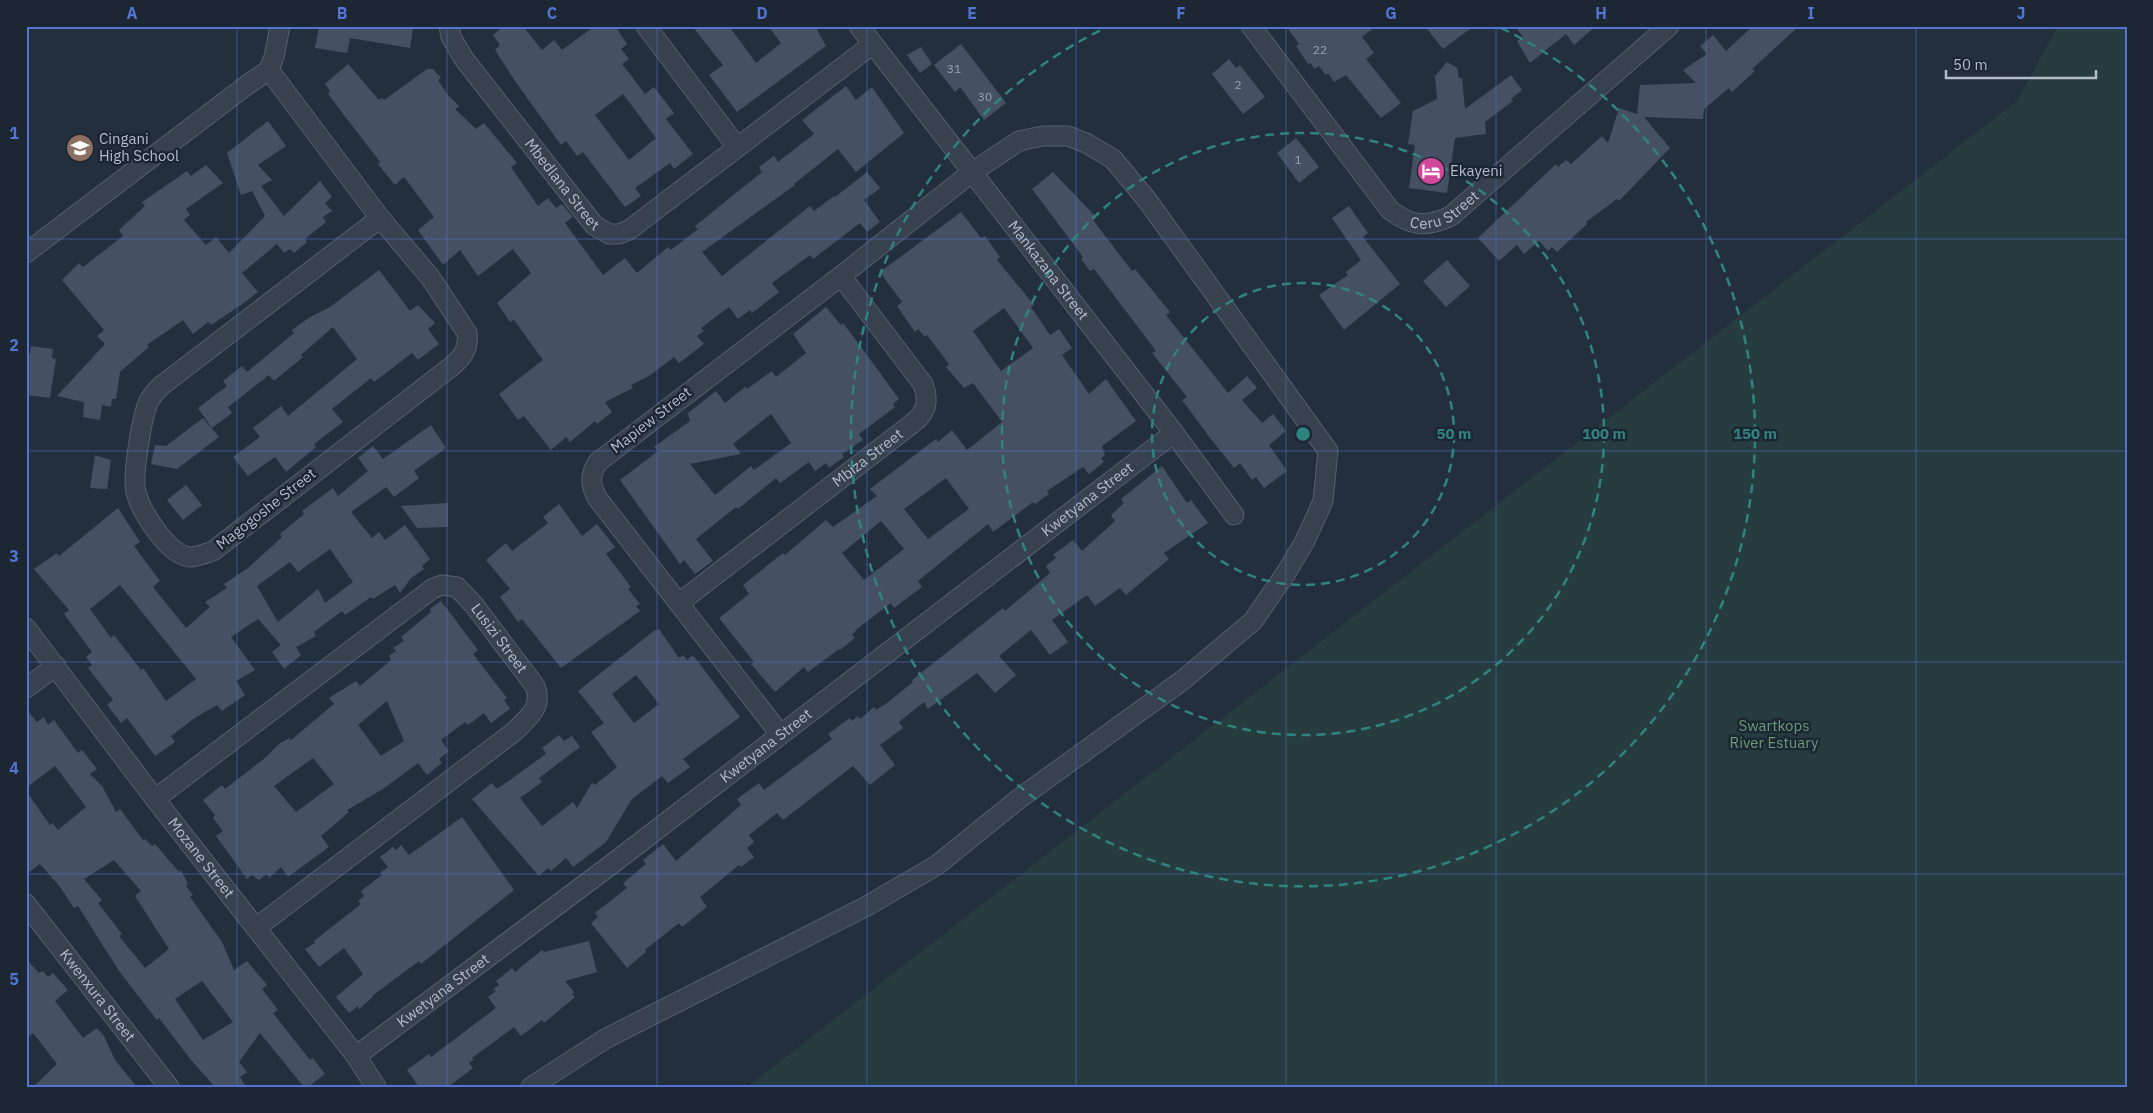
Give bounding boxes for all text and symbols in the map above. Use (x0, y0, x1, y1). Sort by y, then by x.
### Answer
text: A (127, 3, 138, 23)
text: B (337, 3, 348, 23)
text: C (547, 3, 557, 23)
text: D (756, 3, 768, 23)
text: E (967, 3, 977, 23)
text: F (1176, 3, 1186, 23)
text: G (1385, 3, 1397, 23)
text: H (1595, 3, 1607, 23)
text: I (1808, 3, 1815, 23)
text: J (2017, 3, 2025, 23)
house number: 22 (1313, 42, 1327, 57)
scale bar (1946, 48, 2096, 80)
text: 50 m (1953, 55, 1988, 74)
house number: 31 (947, 61, 961, 76)
house number: 2 (1234, 77, 1242, 92)
house number: 30 (978, 89, 992, 104)
text: 1 (9, 123, 19, 143)
place label: Cingani High School (99, 129, 179, 165)
school or university icon: Cingani High School (65, 133, 95, 163)
street label: Mbedlana Street (521, 134, 603, 235)
house number: 1 (1294, 152, 1302, 167)
hotel icon: Ekayeni (1416, 156, 1446, 186)
place label: Ekayeni (1450, 161, 1502, 180)
street label: Ceru Street (1408, 186, 1482, 233)
street label: Mankazana Street (1004, 216, 1093, 324)
text: 2 (9, 335, 19, 355)
street label: Mapiew Street (607, 382, 695, 457)
street label: Mbiza Street (828, 424, 907, 491)
text: 50 m (1437, 424, 1471, 443)
text: 100 m (1582, 424, 1626, 443)
text: 150 m (1733, 424, 1777, 443)
centre of rings (1294, 425, 1312, 443)
street label: Kwetyana Street (1037, 458, 1137, 540)
street label: Magogoshe Street (212, 464, 319, 553)
text: 3 (9, 546, 19, 566)
street label: Lusizi Street (467, 599, 532, 677)
street label: Kwetyana Street (716, 704, 815, 787)
park label: Swartkops River Estuary (1730, 716, 1819, 752)
text: 4 (9, 758, 19, 778)
street label: Mozane Street (164, 814, 239, 902)
street label: Kwenxura Street (56, 945, 140, 1045)
street label: Kwetyana Street (393, 949, 493, 1031)
text: 5 (9, 969, 19, 989)

